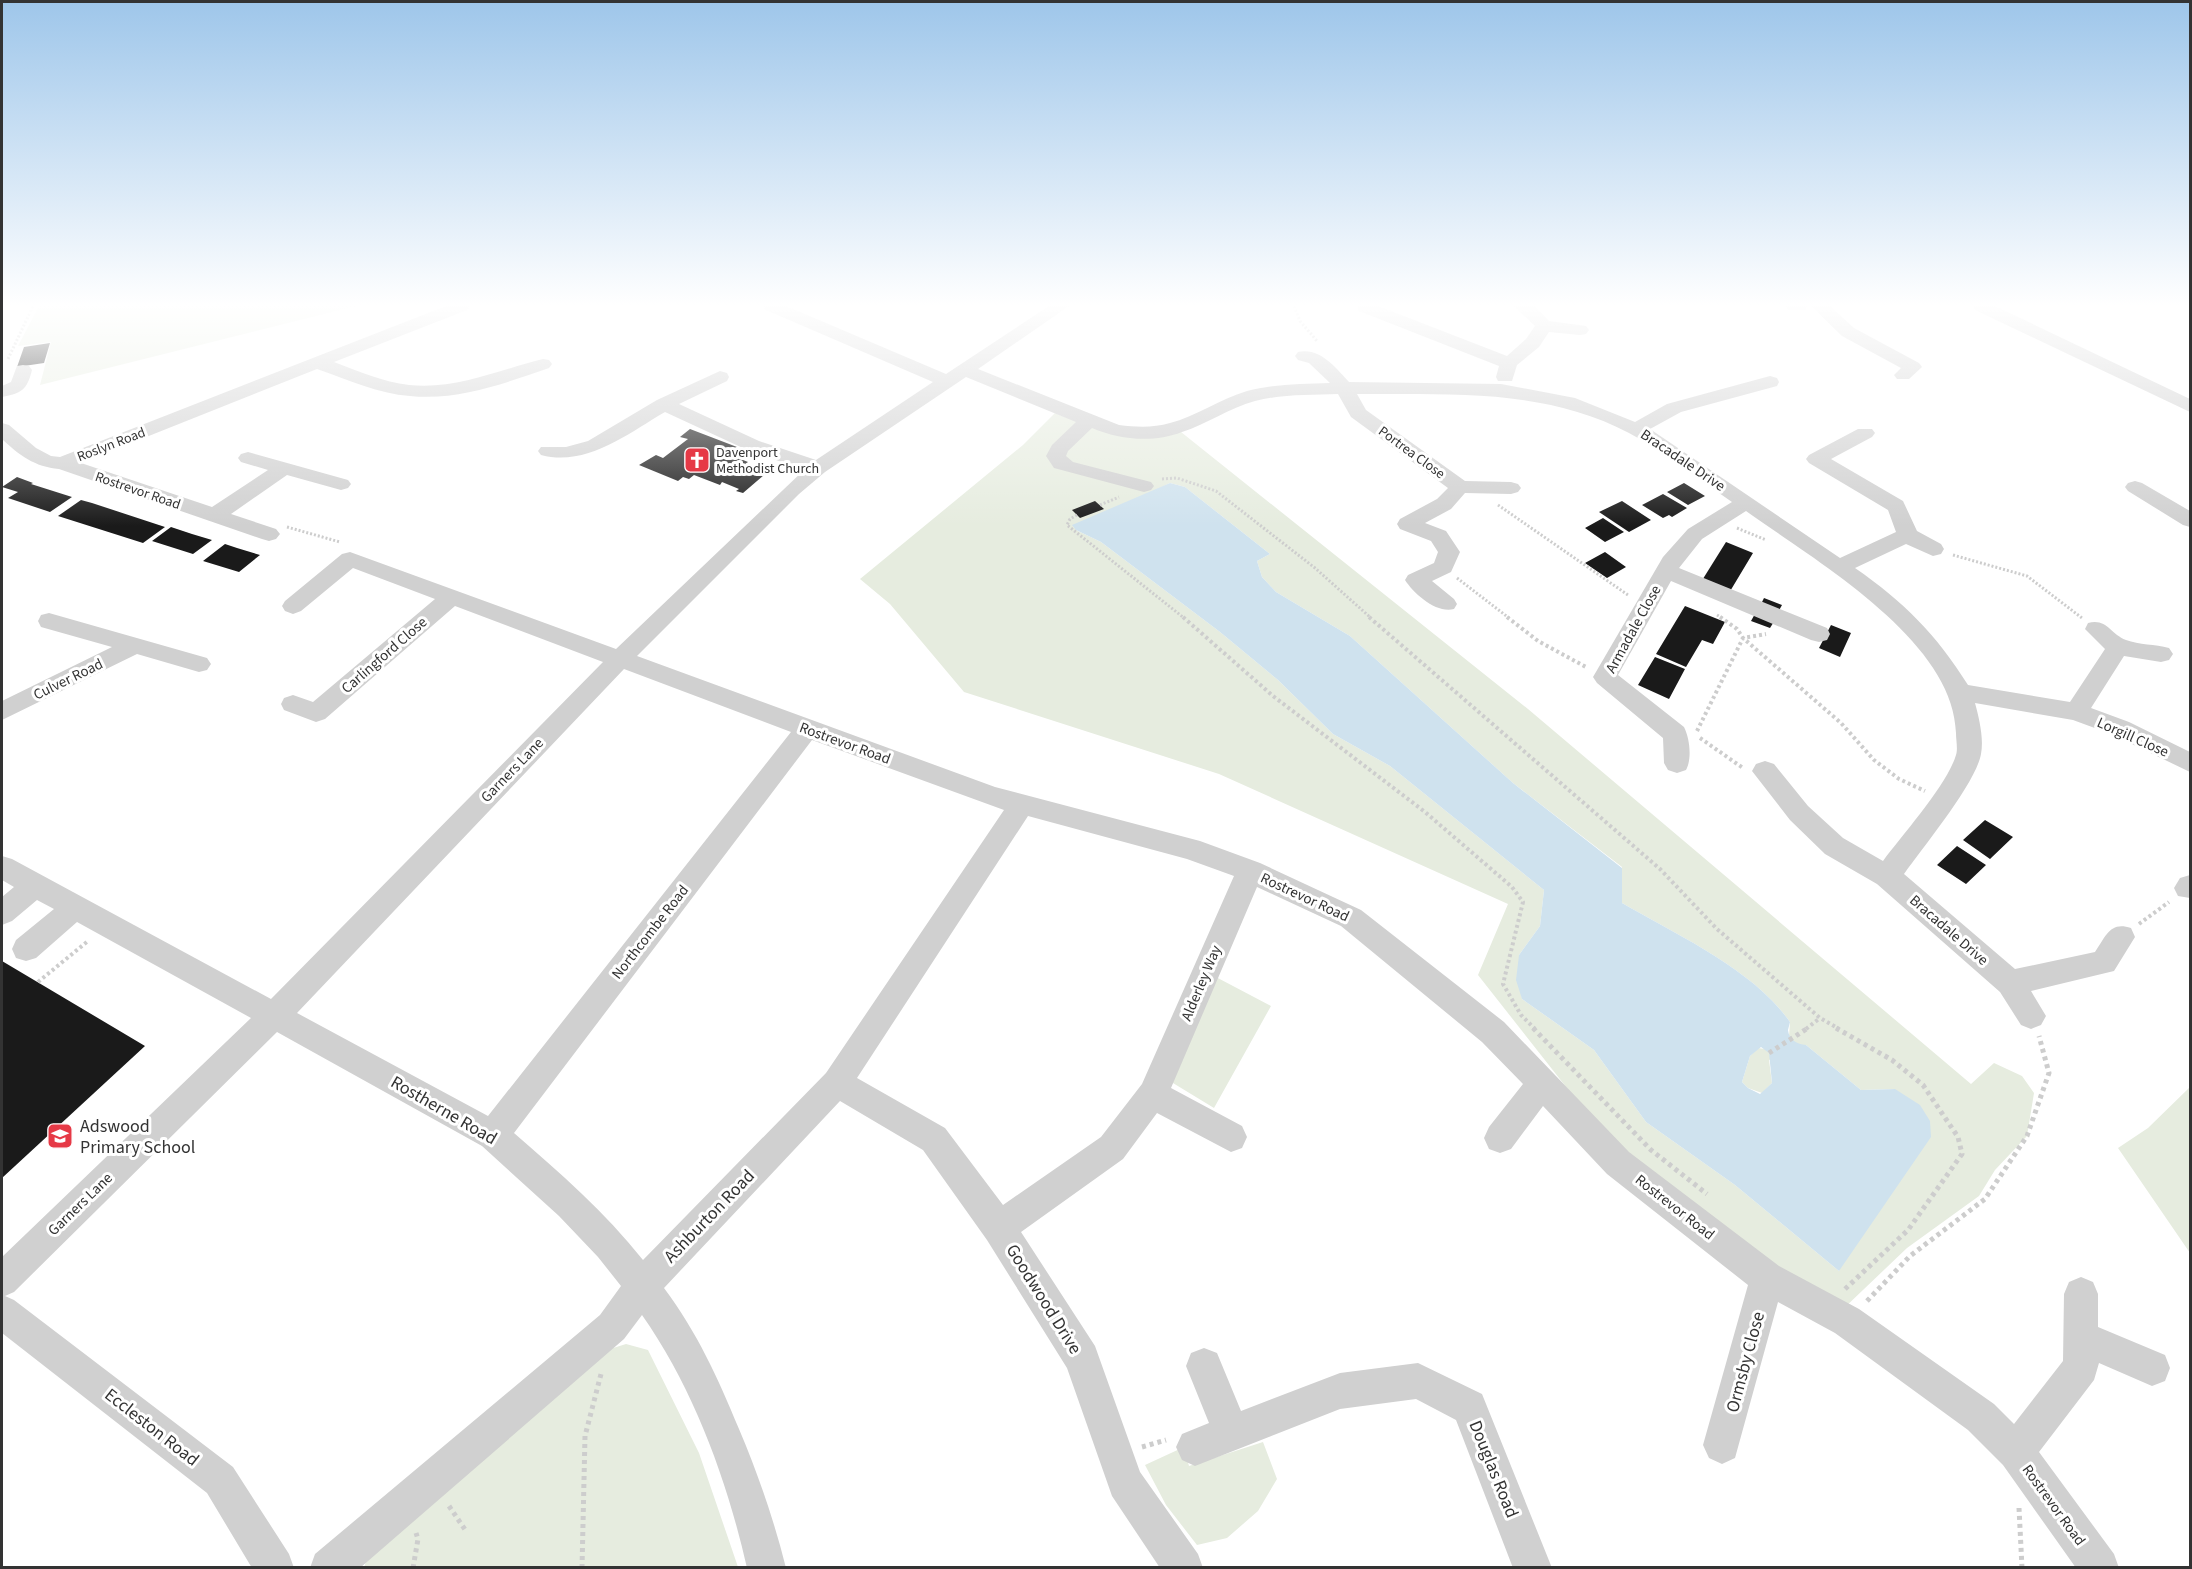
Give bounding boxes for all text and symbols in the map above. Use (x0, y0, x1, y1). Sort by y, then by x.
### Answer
street label: Portrea Close (1374, 422, 1449, 484)
street label: Roslyn Road (74, 423, 148, 467)
street label: Bracadale Drive (1636, 424, 1729, 497)
place label: Davenport Methodist Church (716, 443, 819, 479)
church icon: Davenport Methodist Church (682, 445, 712, 475)
street label: Rostrevor Road (92, 467, 183, 515)
street label: Armadale Close (1601, 581, 1666, 677)
street label: Carlingford Close (337, 612, 432, 699)
street label: Culver Road (30, 654, 107, 705)
street label: Lorgill Close (2094, 712, 2172, 763)
street label: Rostrevor Road (796, 717, 893, 770)
street label: Garners Lane (476, 733, 549, 807)
street label: Rostrevor Road (1257, 868, 1353, 927)
street label: Northcombe Road (607, 881, 694, 984)
street label: Bracadale Drive (1905, 890, 1993, 970)
street label: Alderley Way (1176, 942, 1227, 1024)
street label: Rostherne Road (386, 1070, 502, 1151)
place label: Adswood Primary School (80, 1114, 195, 1160)
school or university icon: Adswood Primary School (45, 1121, 75, 1151)
street label: Ashburton Road (658, 1164, 760, 1269)
street label: Garners Lane (43, 1168, 117, 1241)
street label: Rostrevor Road (1631, 1170, 1719, 1245)
street label: Goodwood Drive (1000, 1239, 1087, 1359)
street label: Ormsby Close (1720, 1309, 1771, 1415)
street label: Eccleston Road (99, 1383, 204, 1472)
street label: Douglas Road (1463, 1417, 1524, 1522)
street label: Rostrevor Road (2017, 1460, 2090, 1550)

